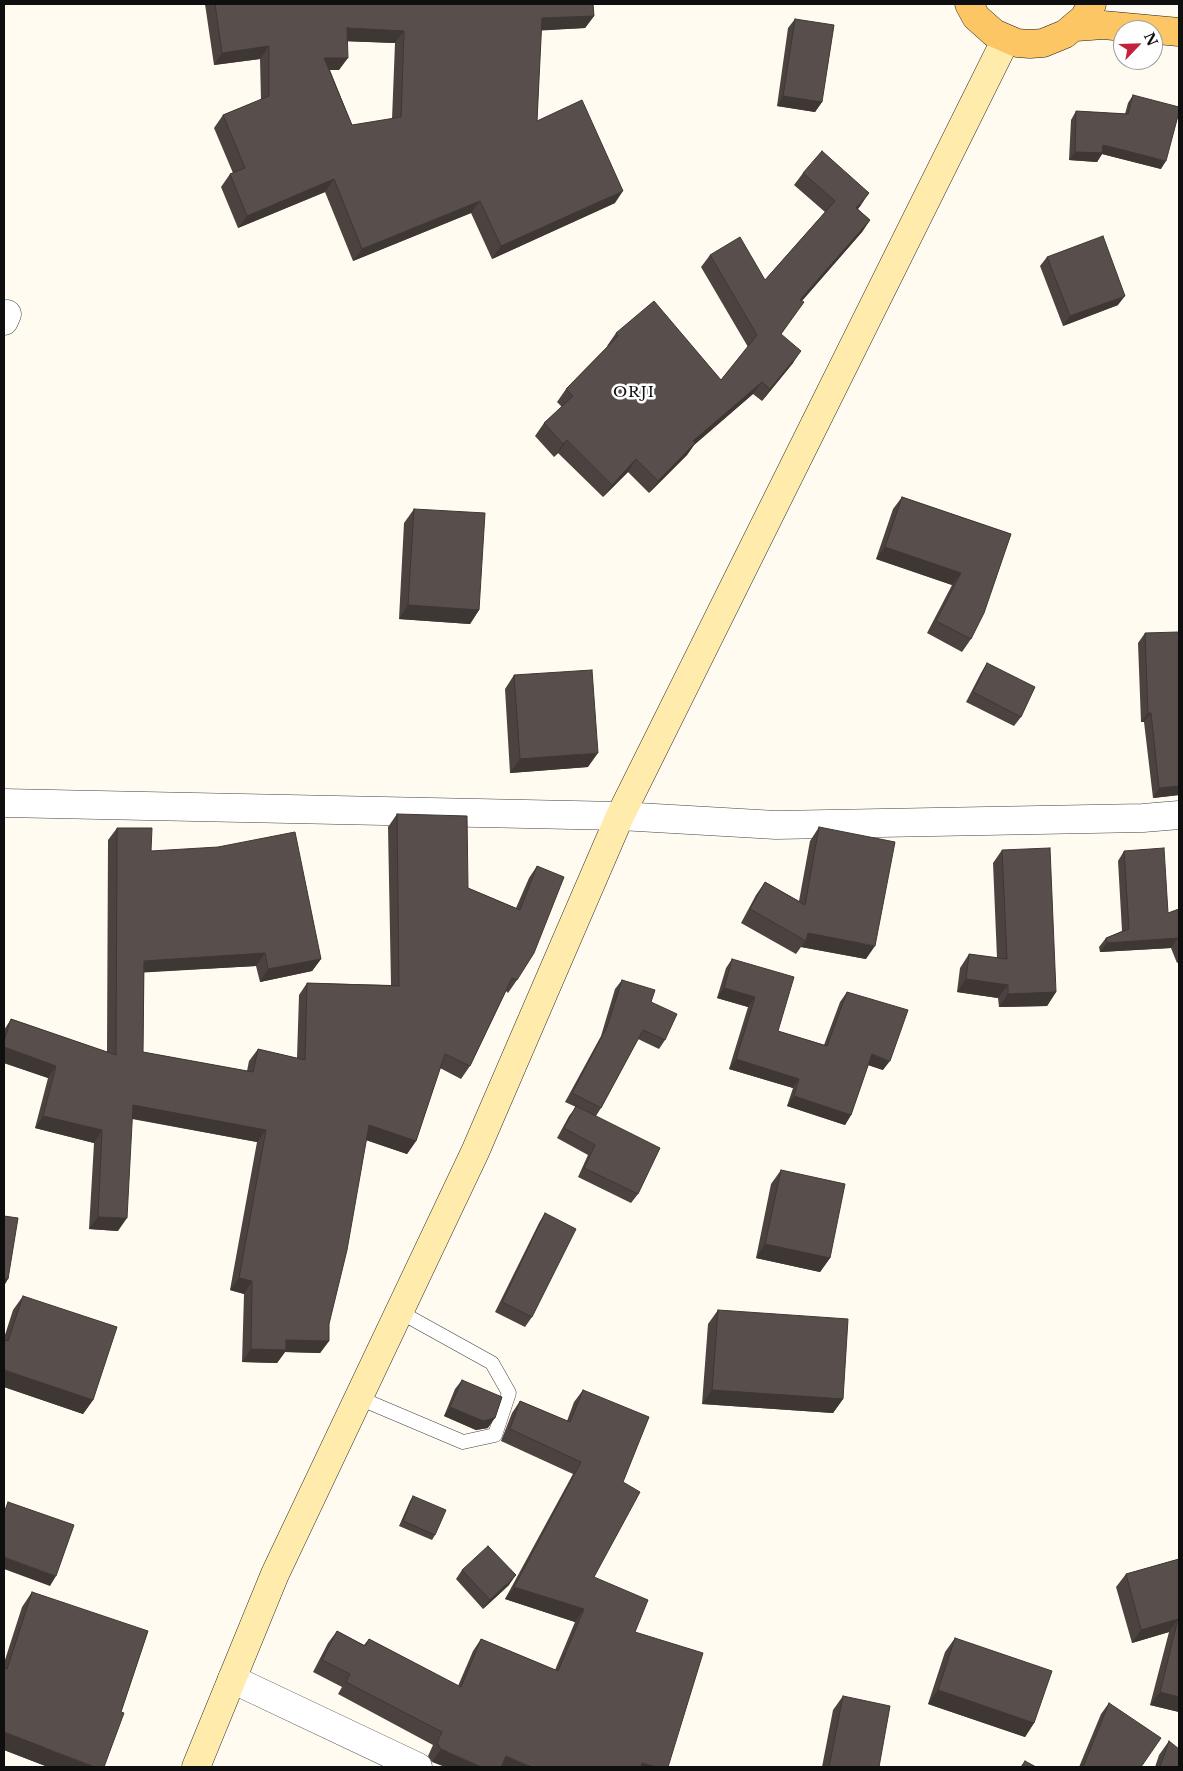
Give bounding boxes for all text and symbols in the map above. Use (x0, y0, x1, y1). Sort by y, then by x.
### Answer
north arrow (1113, 20, 1163, 70)
text: N (1140, 30, 1162, 49)
district label: ORJI (613, 384, 655, 402)

